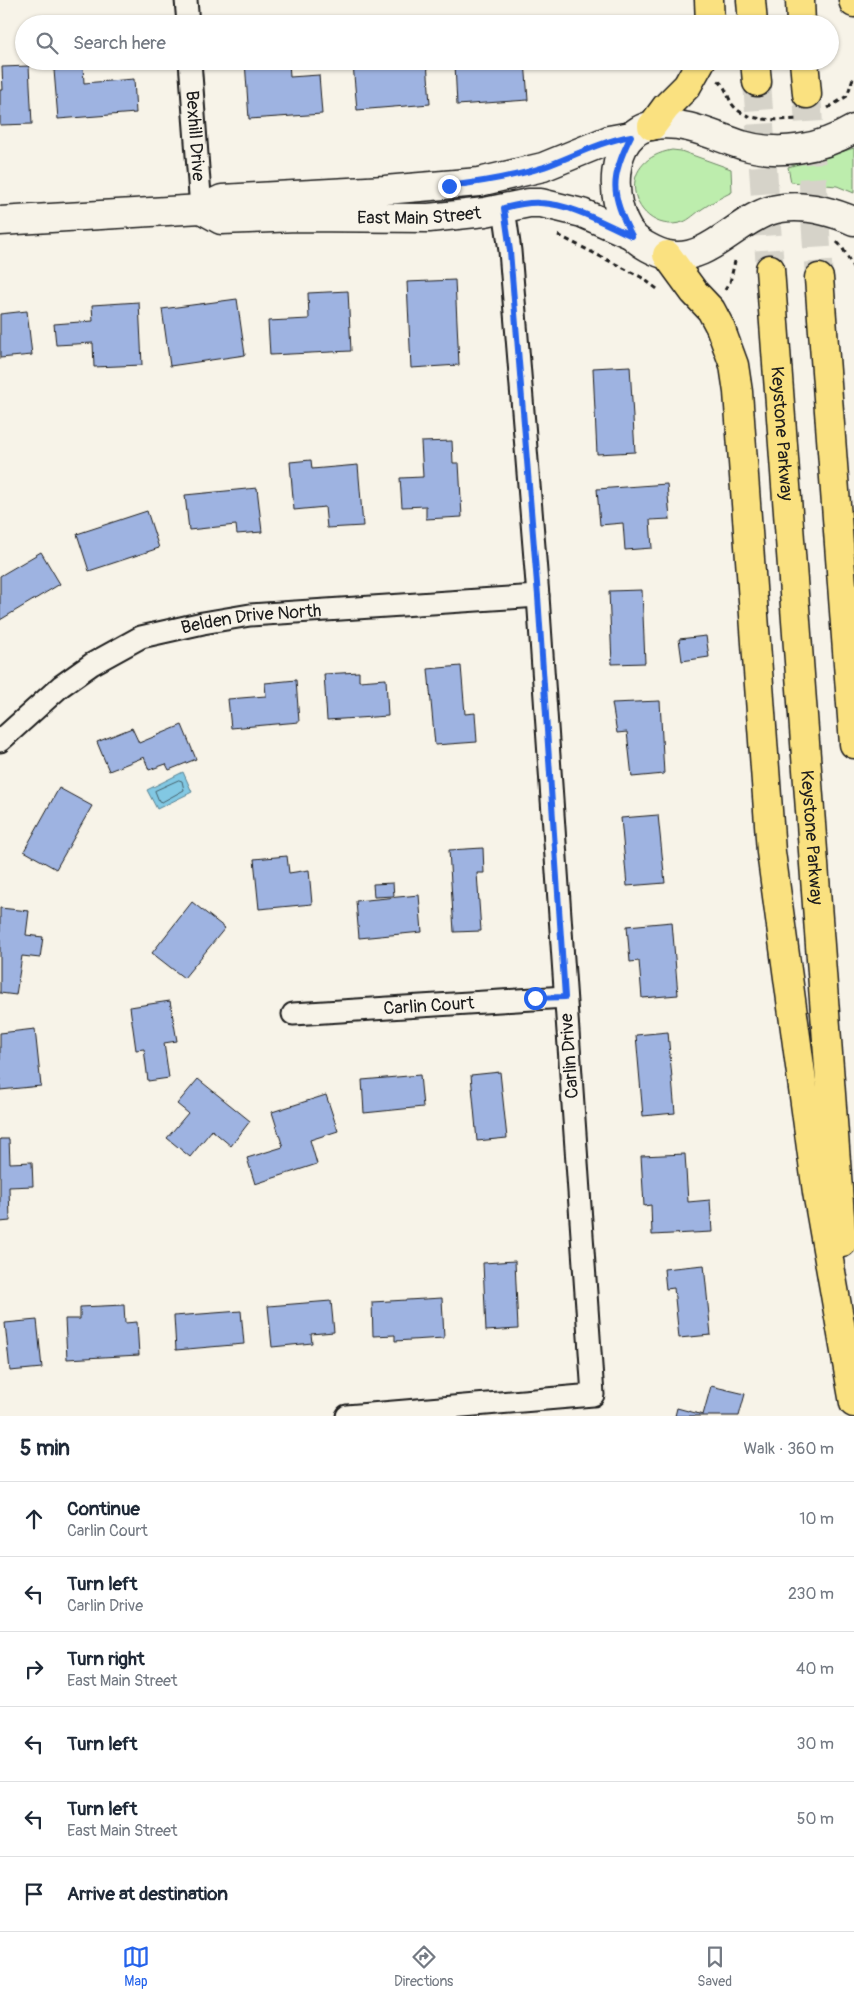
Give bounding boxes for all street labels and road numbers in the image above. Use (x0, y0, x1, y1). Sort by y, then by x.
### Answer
street label: Bexhill Drive (180, 90, 210, 182)
street label: East Main Street (357, 201, 483, 230)
street label: Keystone Parkway (765, 365, 798, 502)
street label: Belden Drive North (179, 599, 322, 640)
street label: Keystone Parkway (795, 769, 828, 906)
street label: Carlin Court (383, 992, 476, 1020)
street label: Carlin Drive (555, 1012, 584, 1100)

